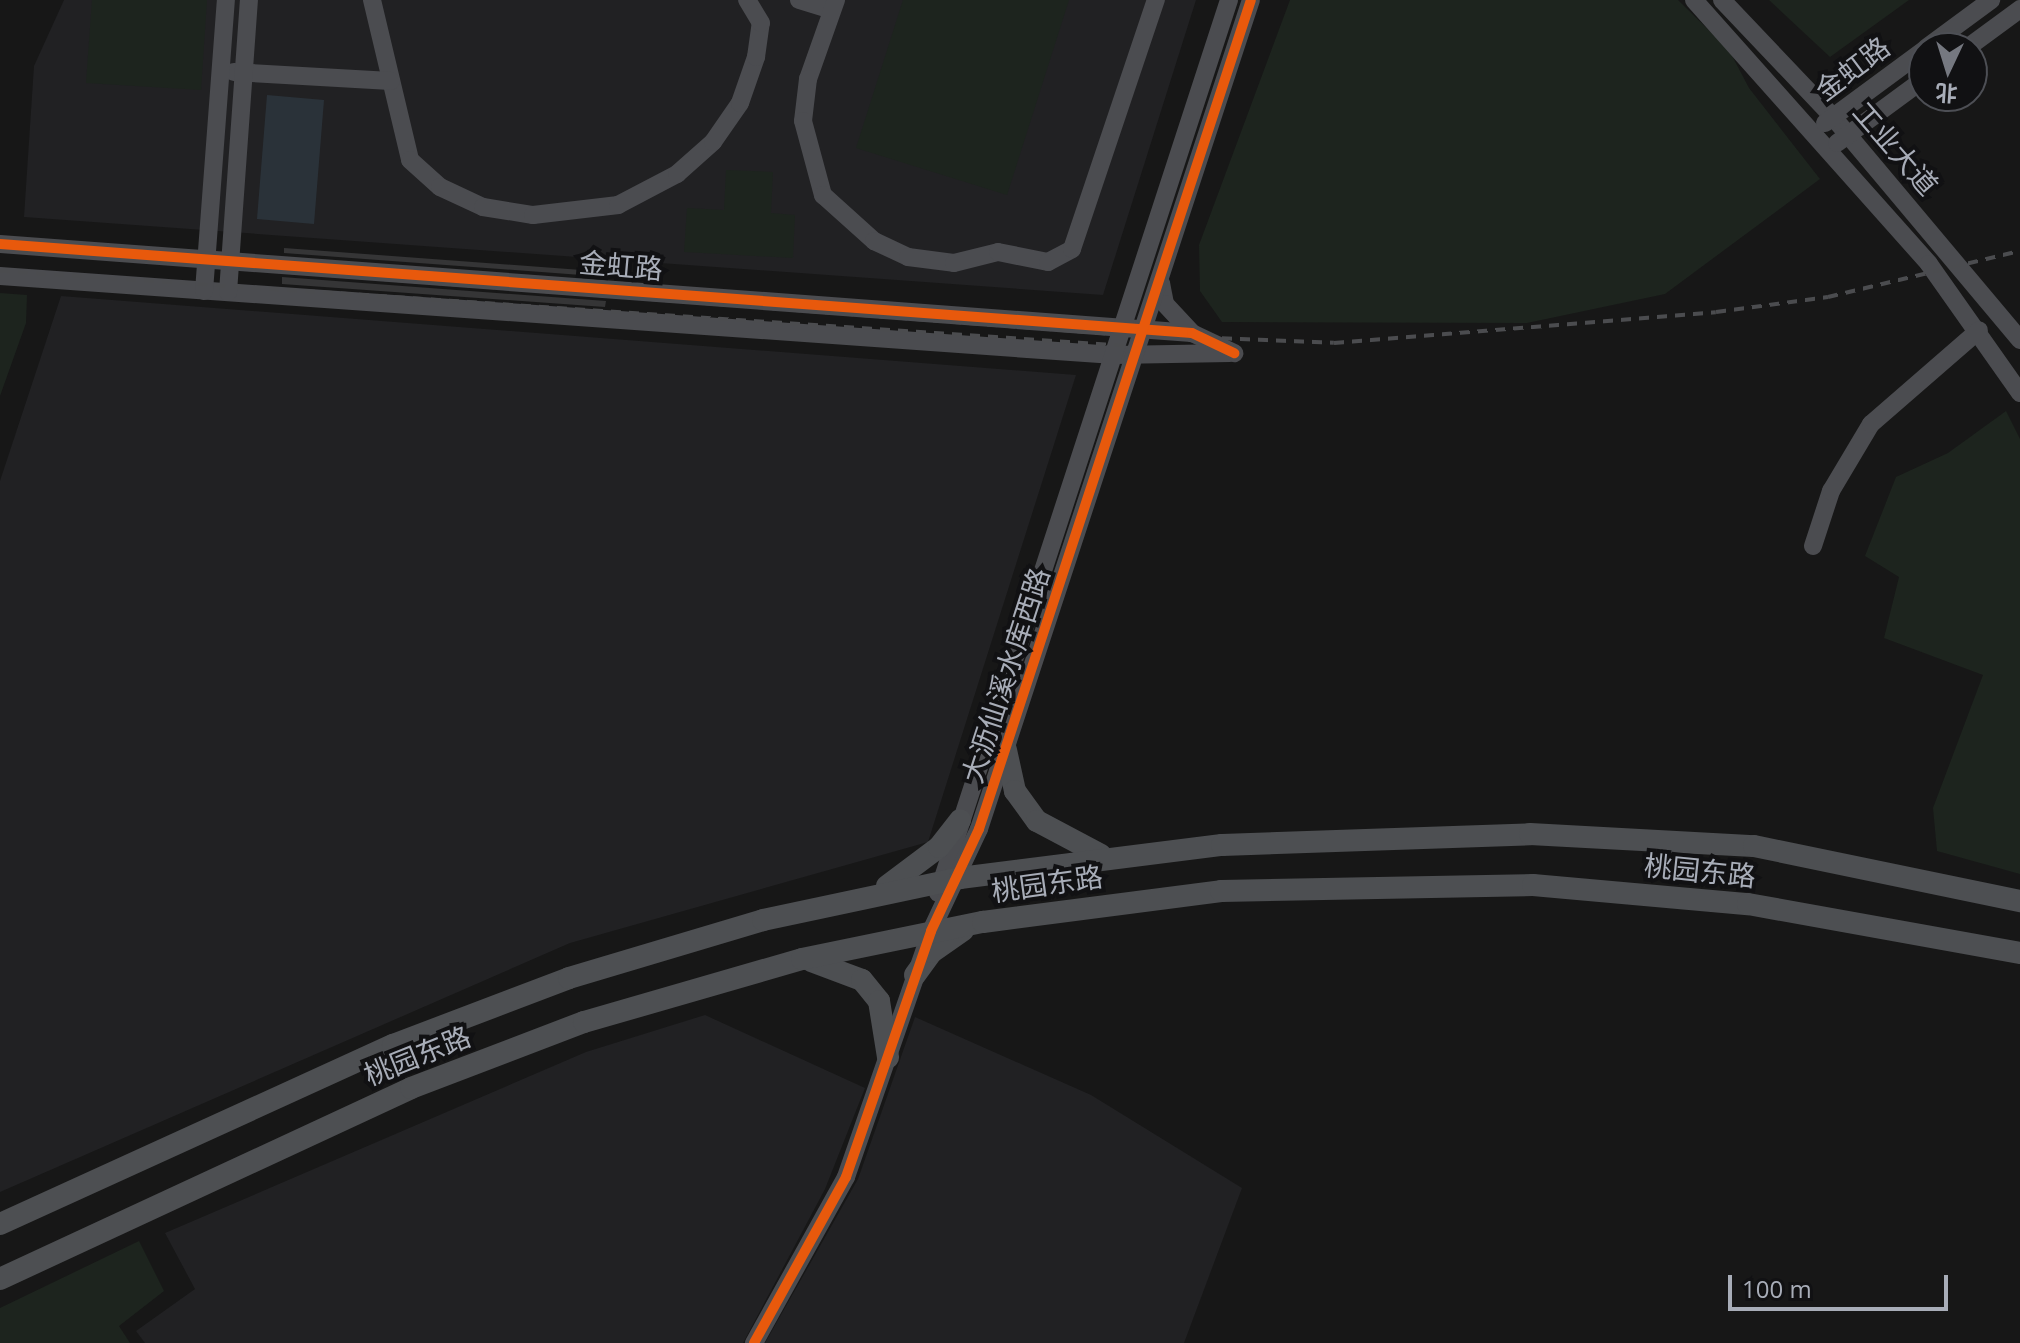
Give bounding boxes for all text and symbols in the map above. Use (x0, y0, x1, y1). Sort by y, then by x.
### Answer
street label: 金虹路 (1808, 29, 1896, 107)
north arrow (1908, 32, 1988, 112)
text: 北 (1934, 78, 1959, 110)
street label: 工业大道 (1847, 95, 1945, 201)
street label: 金虹路 (578, 245, 664, 285)
street label: 大沥仙溪水库西路 (954, 563, 1056, 787)
street label: 桃园东路 (1643, 847, 1757, 893)
street label: 桃园东路 (989, 859, 1105, 907)
street label: 桃园东路 (359, 1018, 475, 1092)
scale bar (1732, 1259, 1952, 1309)
text: 100 m (1742, 1272, 1812, 1305)

